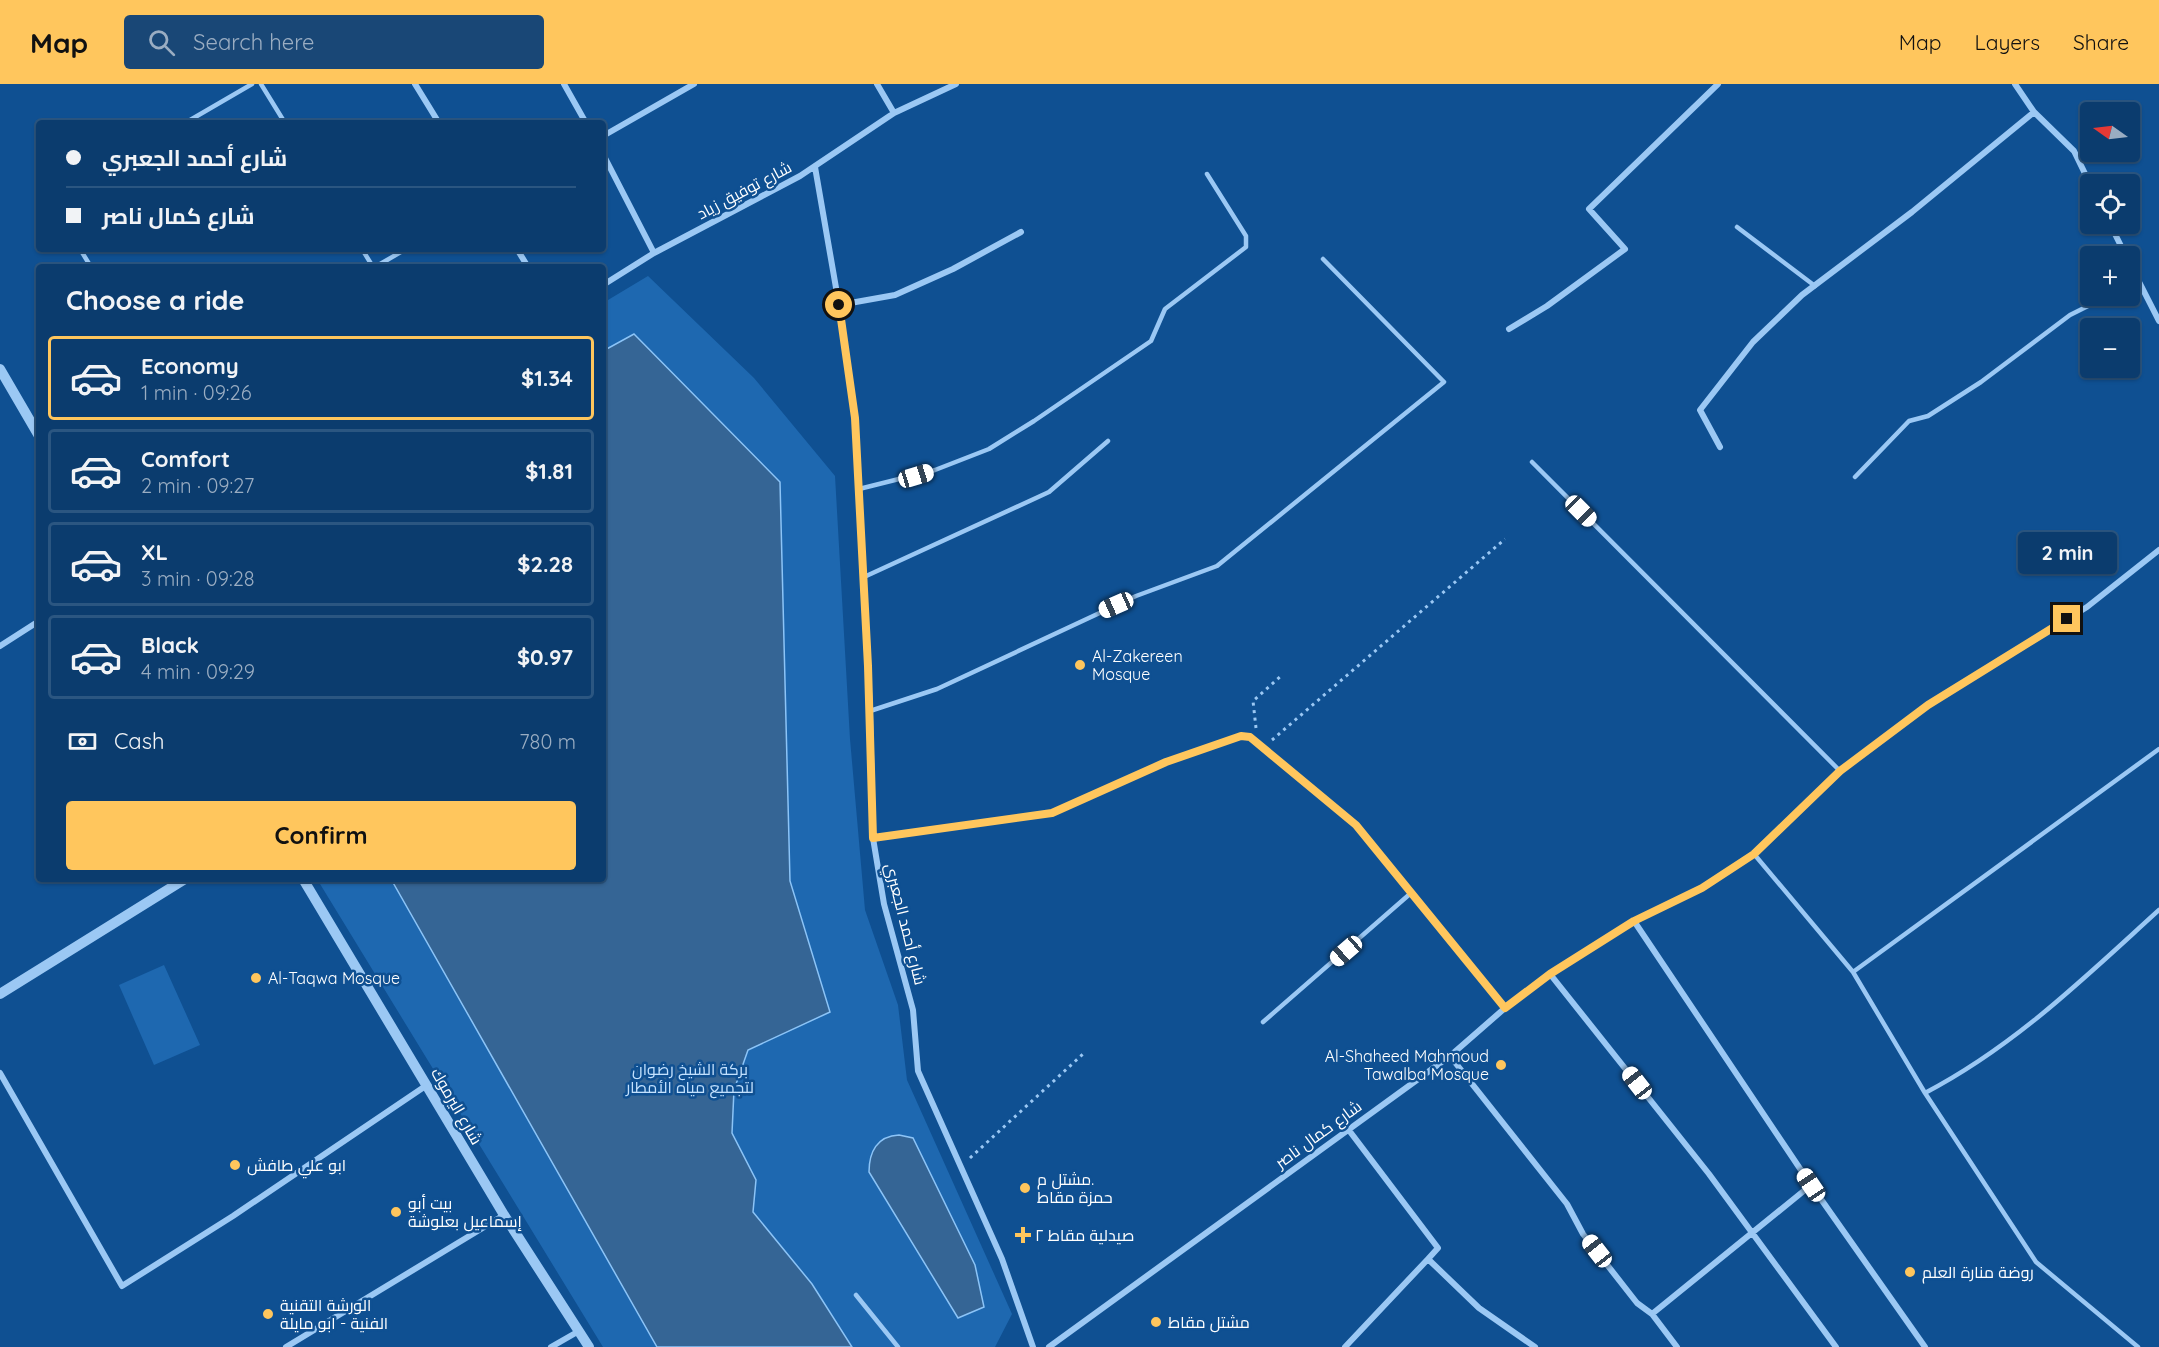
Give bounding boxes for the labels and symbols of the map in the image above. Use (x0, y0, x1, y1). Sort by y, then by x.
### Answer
north arrow (2080, 102, 2140, 162)
street label: شارع توفيق زياد (693, 157, 796, 225)
route start (825, 291, 852, 318)
car (896, 462, 936, 490)
car (1562, 492, 1600, 530)
callout: 2 min (2018, 532, 2116, 574)
car (1096, 589, 1136, 621)
route end (2053, 605, 2080, 632)
place label: Al-Zakereen Mosque (1092, 646, 1183, 684)
marker: Al-Zakereen Mosque (1073, 658, 1087, 672)
street label: شارع أحمد الجعبري (877, 861, 931, 988)
car (1327, 932, 1365, 970)
place label: Al-Taqwa Mosque (268, 968, 400, 988)
marker: Al-Taqwa Mosque (249, 971, 263, 985)
place label: Al-Shaheed Mahmoud Tawalba Mosque (1325, 1046, 1489, 1084)
marker: Al-Shaheed Mahmoud Tawalba Mosque (1494, 1058, 1508, 1072)
park label: بركة الشيخ رضوان لتجميع مياه الأمطار (625, 1059, 754, 1099)
car (1619, 1063, 1655, 1103)
street label: شارع اليرموك (425, 1064, 487, 1149)
street label: شارع كمال ناصر (1270, 1096, 1366, 1174)
place label: ابو علي طافش (247, 1155, 346, 1179)
marker: ابو علي طافش (228, 1158, 242, 1172)
car (1793, 1165, 1829, 1205)
place label: مشتل م. حمزة مقاط (1037, 1169, 1113, 1207)
marker: مشتل م. حمزة مقاط (1018, 1181, 1032, 1195)
place label: بيت أبو إسماعيل بعلوشة (408, 1193, 522, 1232)
marker: بيت أبو إسماعيل بعلوشة (389, 1205, 403, 1219)
place label: صيدلية مقاط ٢ (1035, 1225, 1134, 1245)
marker: صيدلية مقاط ٢ (1016, 1228, 1030, 1242)
car (1579, 1231, 1615, 1271)
place label: روضة منارة العلم (1922, 1262, 2034, 1284)
marker: روضة منارة العلم (1903, 1265, 1917, 1279)
place label: الورشة التقنية الفنية - ابو مايلة (280, 1295, 388, 1333)
marker: الورشة التقنية الفنية - ابو مايلة (261, 1307, 275, 1321)
place label: مشتل مقاط (1168, 1312, 1250, 1333)
marker: مشتل مقاط (1149, 1315, 1163, 1329)

